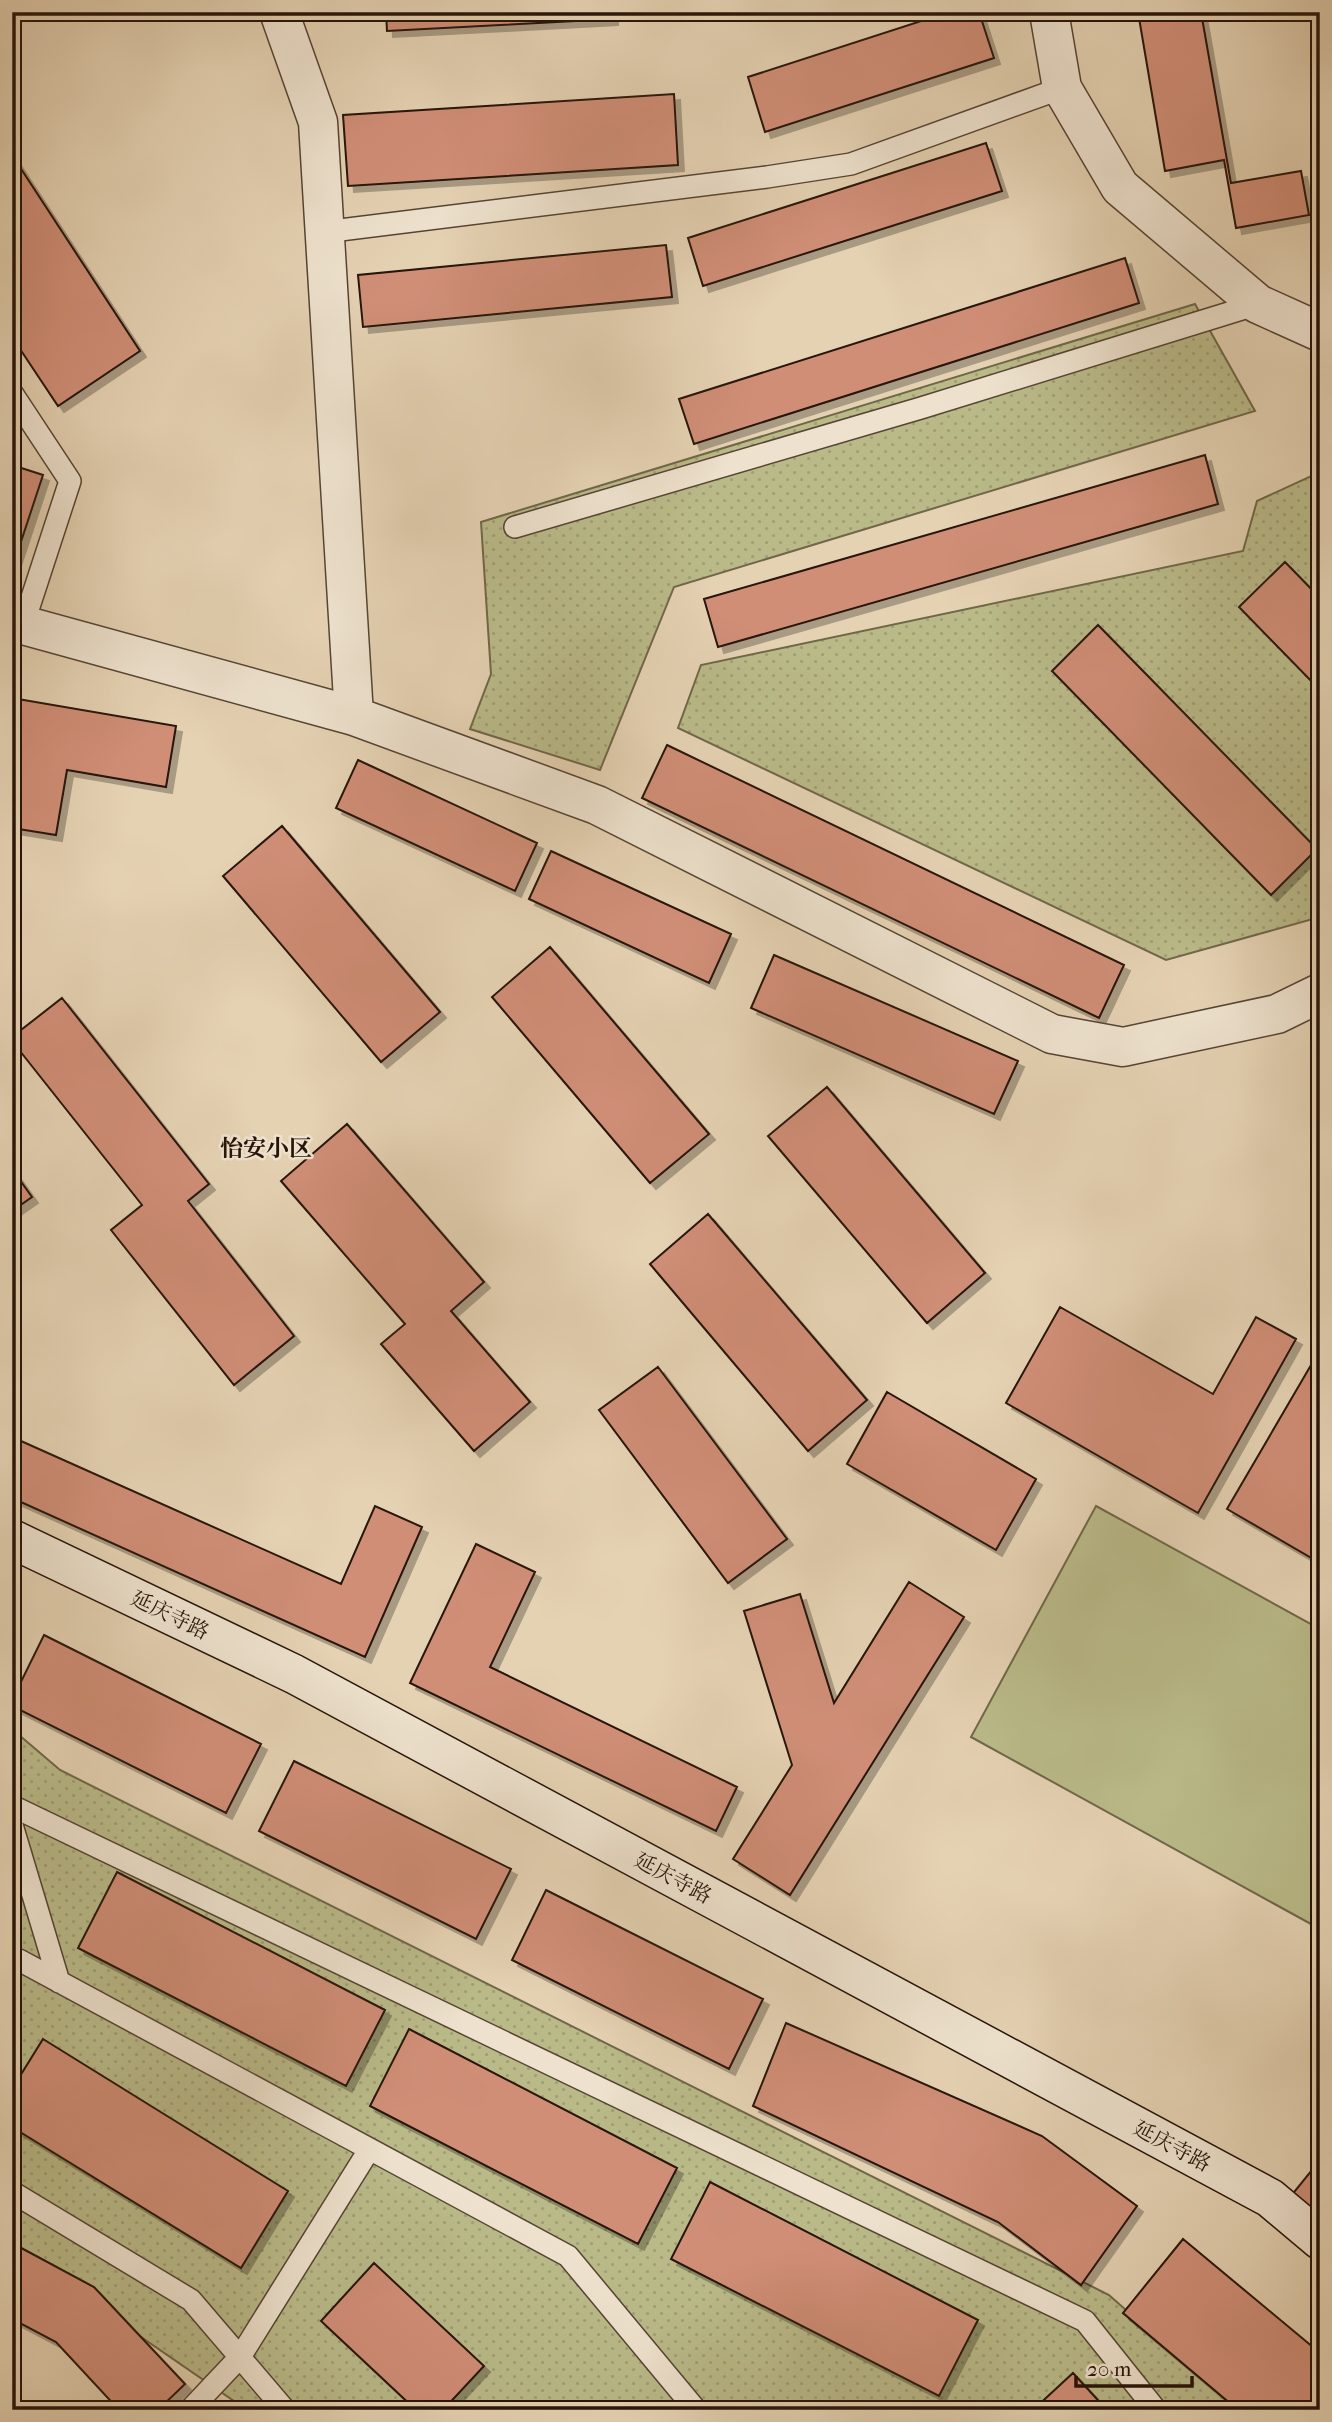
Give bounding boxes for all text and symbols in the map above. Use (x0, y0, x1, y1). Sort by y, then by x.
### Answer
district label: 怡安小区 (220, 1135, 312, 1162)
street label: 延庆寺路 (127, 1586, 213, 1644)
street label: 延庆寺路 (630, 1848, 716, 1908)
street label: 延庆寺路 (1129, 2116, 1215, 2176)
scale bar (1076, 2345, 1192, 2389)
text: 20 m (1087, 2357, 1132, 2381)

